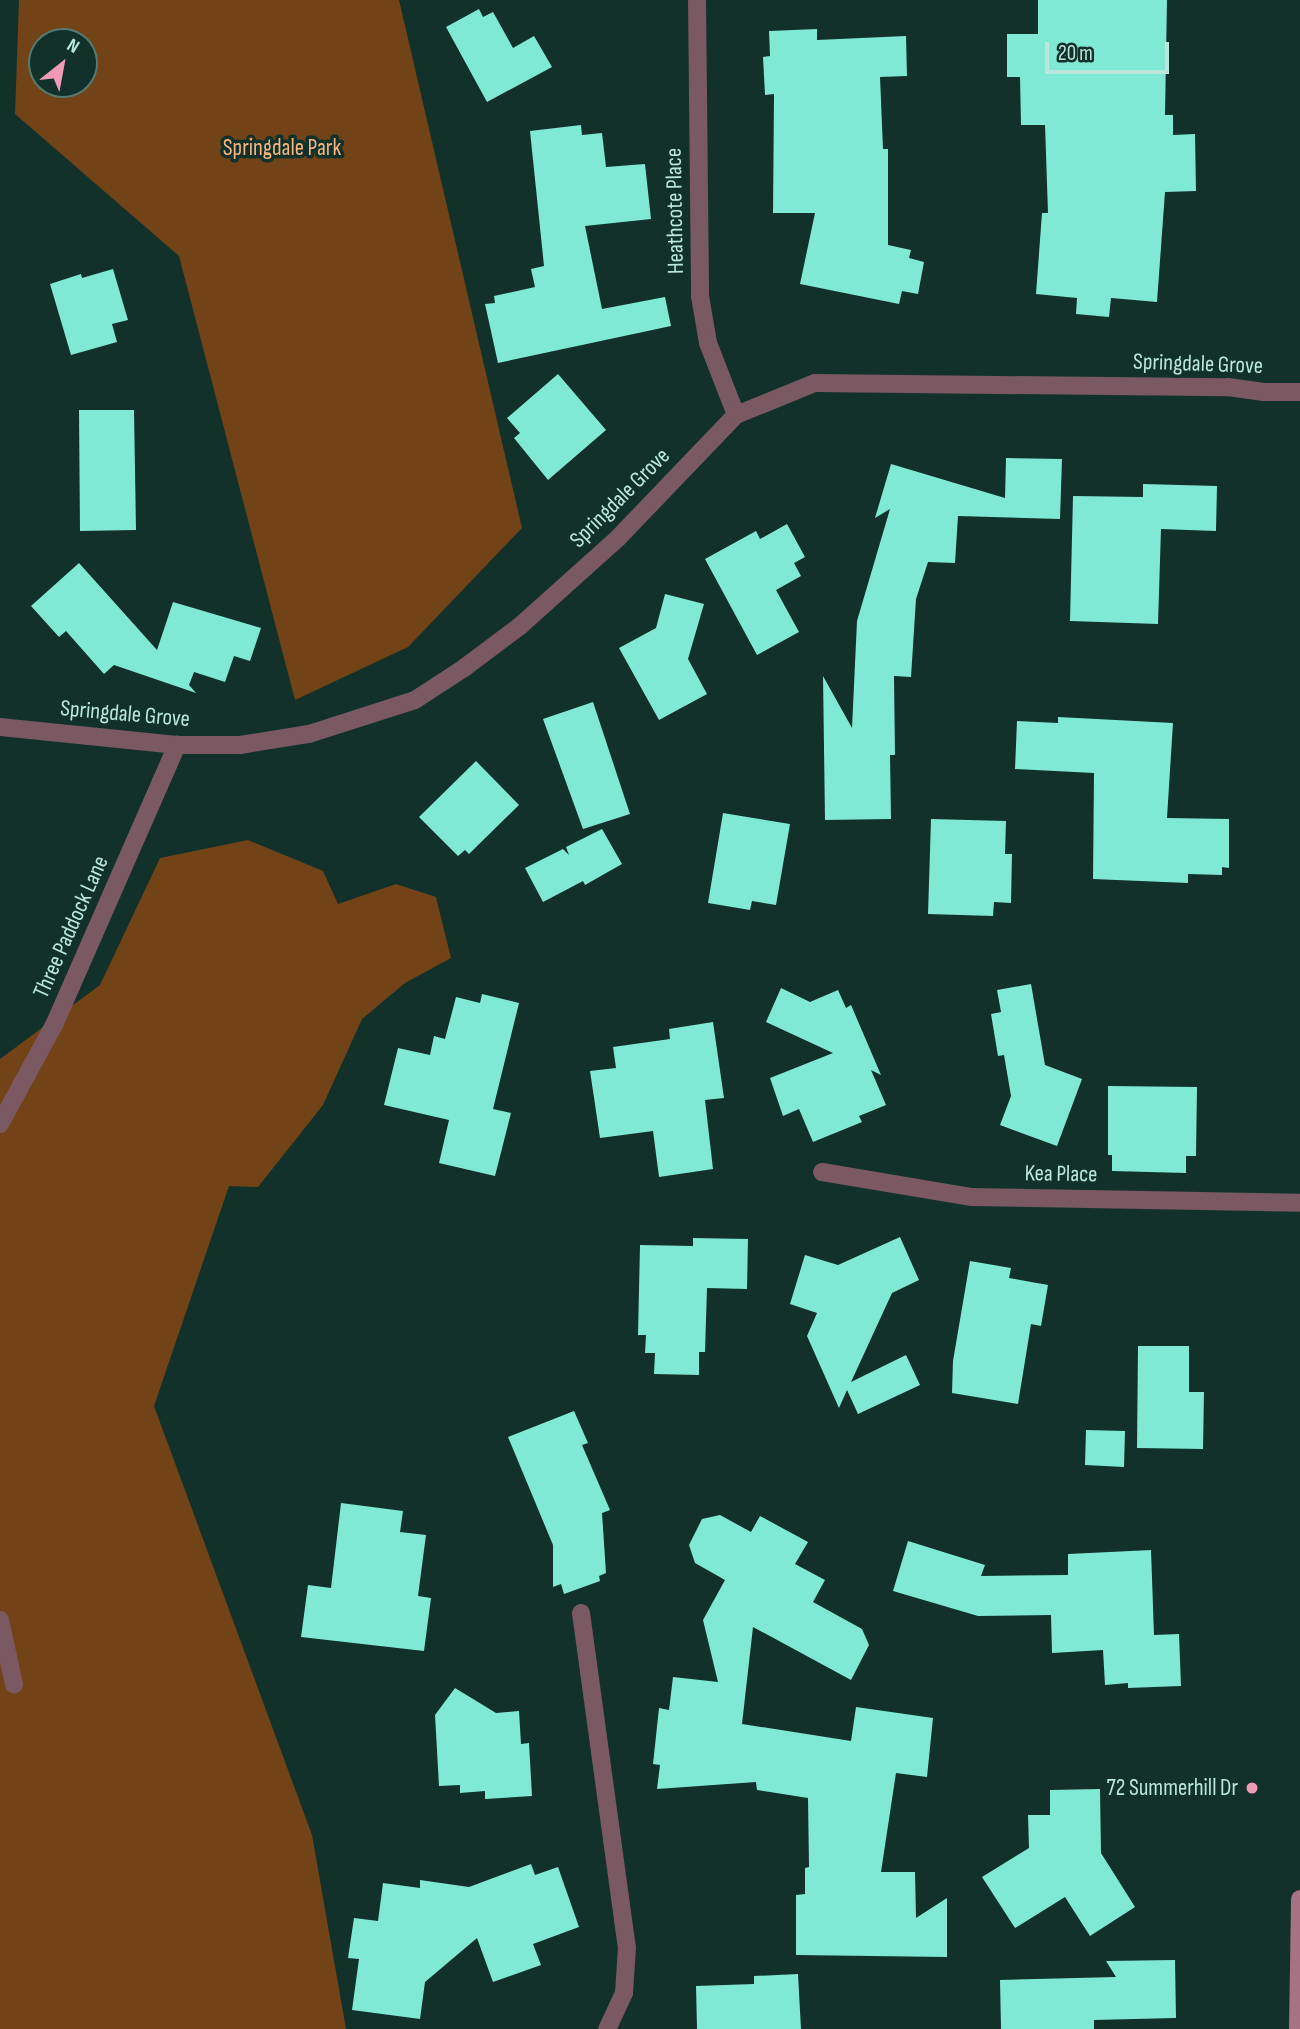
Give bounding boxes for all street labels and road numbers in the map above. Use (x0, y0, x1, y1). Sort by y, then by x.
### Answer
street label: Heathcote Place (660, 148, 690, 274)
street label: Springdale Grove (1133, 348, 1263, 380)
street label: Springdale Grove (564, 442, 676, 554)
street label: Springdale Grove (59, 695, 191, 733)
street label: Three Paddock Lane (27, 852, 115, 1002)
street label: Kea Place (1024, 1160, 1098, 1188)

